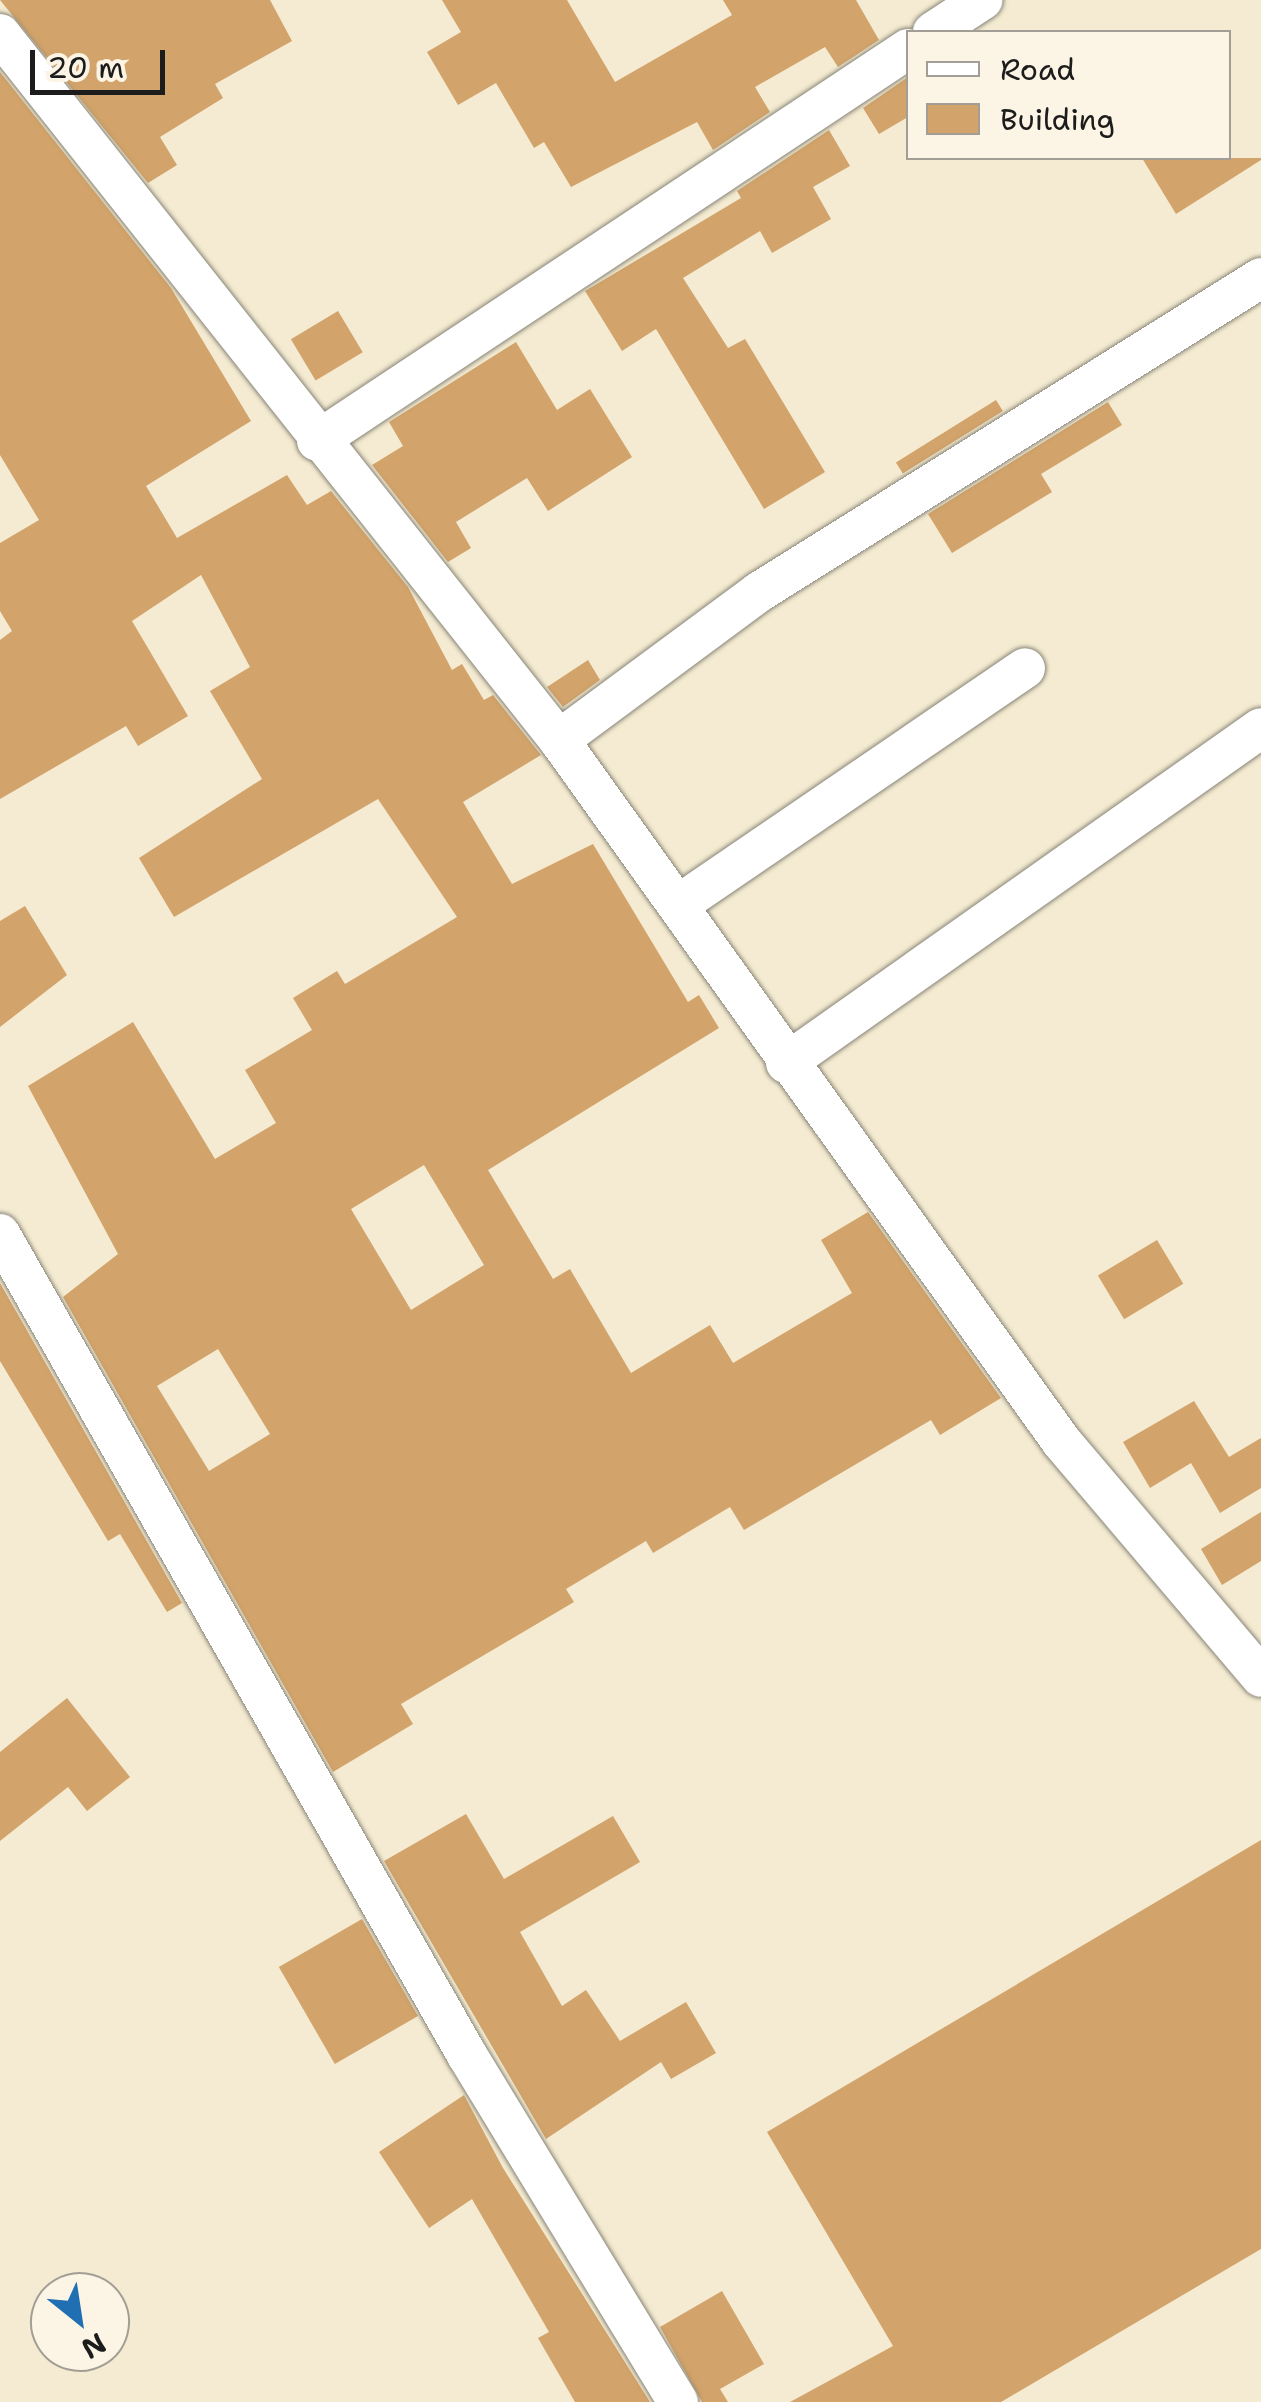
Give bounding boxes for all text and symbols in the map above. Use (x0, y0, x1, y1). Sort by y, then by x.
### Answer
scale bar (35, 30, 170, 92)
legend (906, 30, 1231, 160)
text: 20 m (47, 47, 124, 88)
text: Road (1000, 49, 1075, 90)
text: Building (1000, 99, 1115, 140)
north arrow (30, 2272, 130, 2372)
text: N (75, 2324, 113, 2368)

